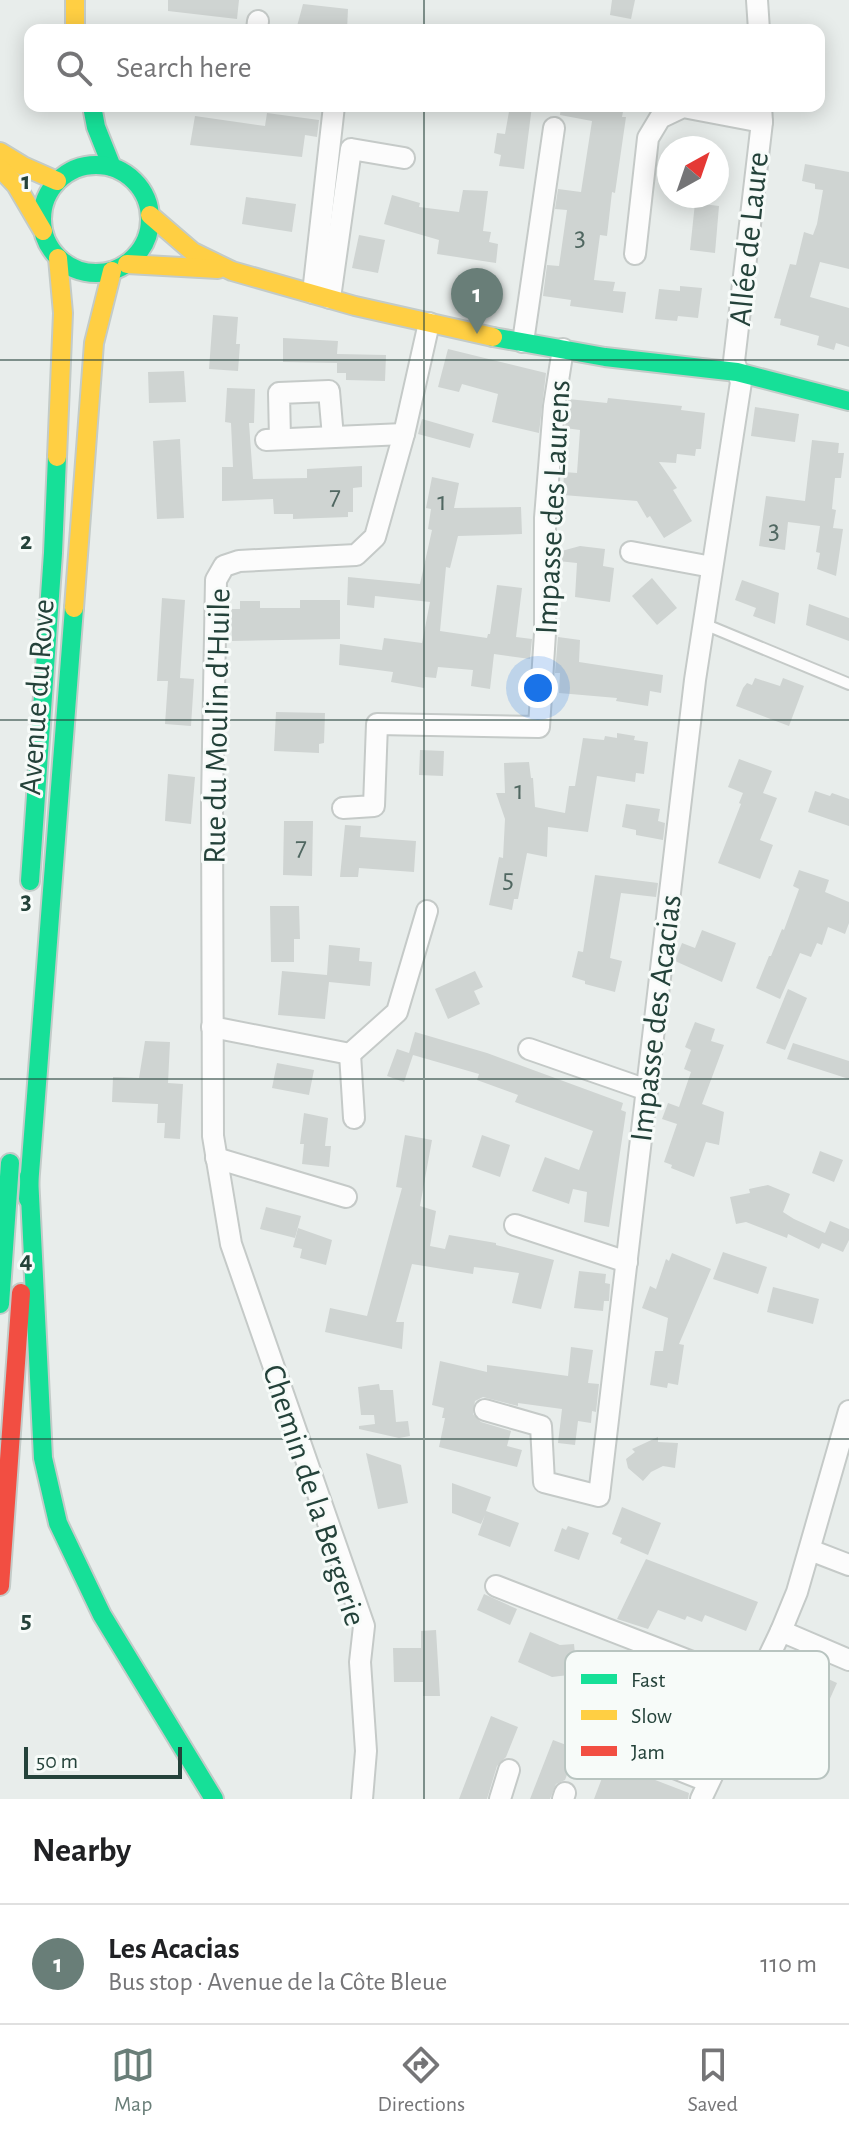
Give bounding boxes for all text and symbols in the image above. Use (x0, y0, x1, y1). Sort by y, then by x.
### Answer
search box (24, 24, 825, 112)
icon: search (52, 46, 96, 90)
text: Search here (116, 53, 252, 83)
north arrow (657, 136, 729, 208)
street label: Allée de Laure (724, 150, 774, 328)
text: 1 (21, 168, 31, 194)
house number: 3 (574, 223, 586, 251)
pin: 1 (451, 268, 503, 334)
street label: Impasse des Laurens (530, 379, 576, 635)
house number: 7 (329, 482, 341, 510)
house number: 1 (437, 488, 447, 516)
house number: 3 (768, 516, 780, 544)
text: 2 (20, 528, 32, 554)
street label: Rue du Moulin d'Huile (199, 588, 235, 864)
street label: Avenue du Rove (14, 598, 60, 796)
your location (518, 668, 558, 708)
house number: 1 (514, 777, 524, 805)
house number: 7 (295, 833, 307, 861)
house number: 5 (502, 865, 514, 893)
text: 3 (20, 888, 32, 914)
street label: Impasse des Acacias (625, 893, 687, 1143)
text: 4 (19, 1247, 33, 1273)
street label: Chemin de la Bergerie (257, 1361, 371, 1630)
text: 5 (20, 1607, 32, 1633)
legend (565, 1651, 829, 1779)
text: Fast (631, 1669, 665, 1691)
text: Slow (631, 1705, 672, 1727)
text: Jam (631, 1741, 665, 1763)
scale bar (24, 1743, 182, 1779)
text: 50 m (36, 1750, 78, 1772)
text: Nearby (32, 1834, 131, 1868)
text: Les Acacias (108, 1934, 240, 1964)
text: 1 (53, 1951, 63, 1977)
text: 110 m (760, 1951, 817, 1977)
text: Bus stop · Avenue de la Côte Bleue (108, 1969, 447, 1995)
tab: Map (111, 2043, 155, 2117)
tab: Directions (377, 2043, 465, 2117)
tab: Saved (687, 2043, 738, 2117)

